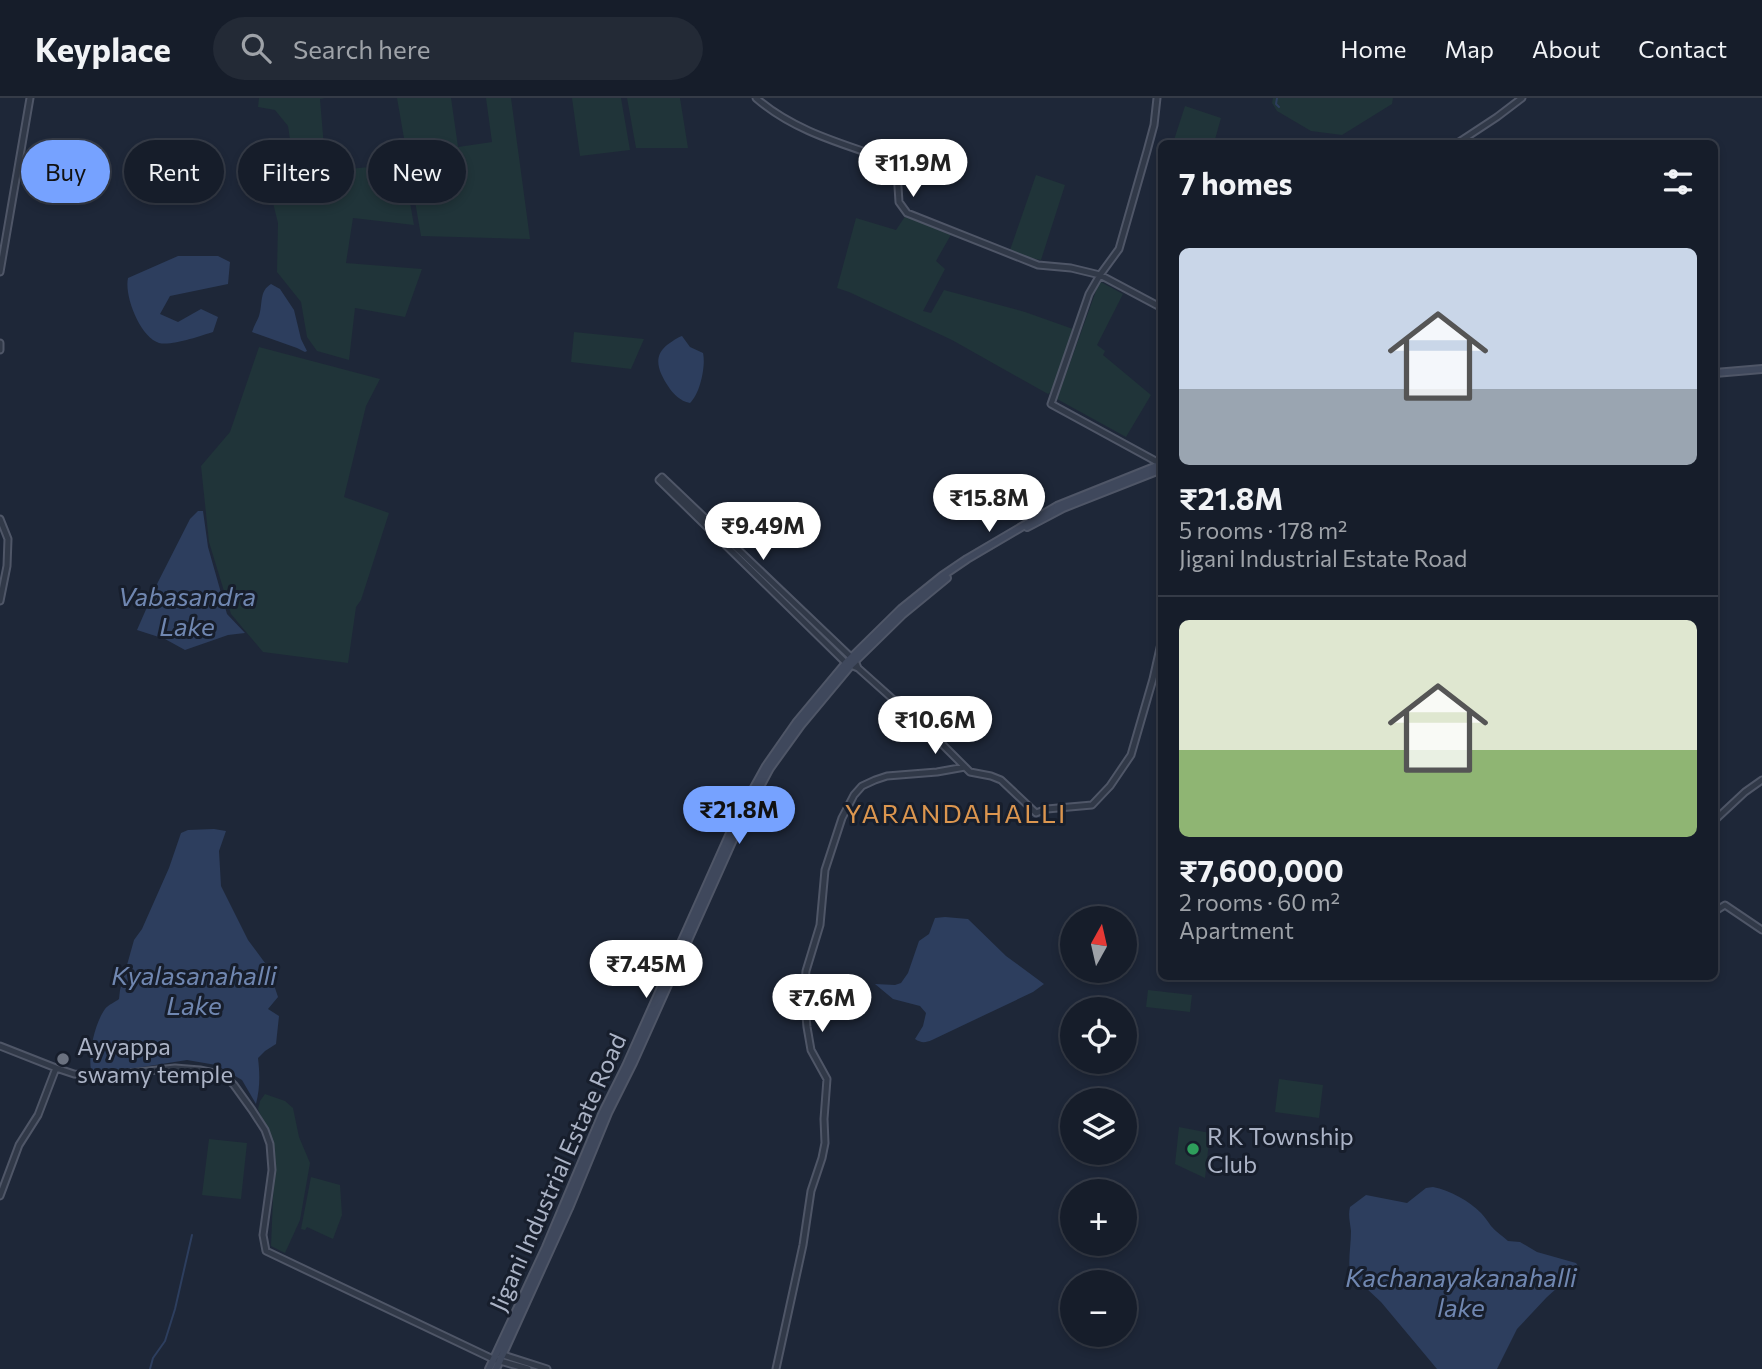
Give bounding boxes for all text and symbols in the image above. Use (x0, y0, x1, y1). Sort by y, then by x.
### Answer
search box (213, 17, 703, 80)
text: Keyplace (35, 28, 171, 69)
icon: search (237, 29, 275, 67)
text: Search here (293, 33, 430, 64)
text: Home (1341, 34, 1407, 63)
text: Map (1445, 34, 1494, 63)
text: About (1532, 34, 1600, 63)
text: Contact (1638, 34, 1727, 63)
chip: Buy (21, 140, 110, 203)
chip: Rent (124, 140, 224, 203)
chip: Filters (238, 140, 354, 203)
chip: New (368, 140, 466, 203)
pin: ₹11.9M (856, 140, 970, 199)
text: ₹11.9M (874, 148, 952, 176)
icon: filters (1659, 163, 1697, 201)
text: 7 homes (1179, 164, 1292, 201)
icon: home (1375, 293, 1501, 419)
pin: ₹15.8M (932, 474, 1046, 534)
text: ₹21.8M (1179, 479, 1283, 516)
text: ₹15.8M (949, 483, 1029, 511)
pin: ₹9.49M (706, 503, 820, 562)
text: ₹9.49M (721, 511, 805, 539)
text: 5 rooms · 178 m² (1179, 516, 1347, 544)
text: Jigani Industrial Estate Road (1179, 544, 1467, 572)
water label: Vabasandra Lake (118, 580, 256, 641)
icon: home (1375, 665, 1501, 791)
pin: ₹10.6M (878, 696, 992, 756)
text: ₹10.6M (894, 705, 976, 733)
pin: ₹21.8M (682, 786, 796, 846)
text: ₹21.8M (699, 795, 779, 823)
district label: YARANDAHALLI (845, 797, 1067, 828)
text: ₹7,600,000 (1179, 851, 1344, 888)
text: 2 rooms · 60 m² (1179, 888, 1340, 916)
north arrow (1060, 906, 1138, 984)
map controls (1060, 906, 1137, 1347)
text: Apartment (1179, 916, 1294, 944)
pin: ₹7.45M (589, 940, 703, 1000)
text: ₹7.45M (606, 949, 686, 977)
water label: Kyalasanahalli Lake (111, 959, 278, 1020)
pin: ₹7.6M (773, 974, 871, 1034)
text: ₹7.6M (788, 983, 856, 1011)
button: locate (1060, 997, 1137, 1074)
street label: Jigani Industrial Estate Road (483, 1029, 631, 1315)
place label: Ayyappa swamy temple (77, 1031, 233, 1088)
marker: Ayyappa swamy temple (55, 1051, 71, 1067)
button: layers (1060, 1088, 1137, 1165)
place label: R K Township Club (1207, 1121, 1354, 1178)
marker: R K Township Club (1185, 1141, 1201, 1157)
button: + (1060, 1179, 1137, 1256)
water label: Kachanayakanahalli lake (1345, 1261, 1578, 1322)
button: − (1060, 1270, 1137, 1347)

